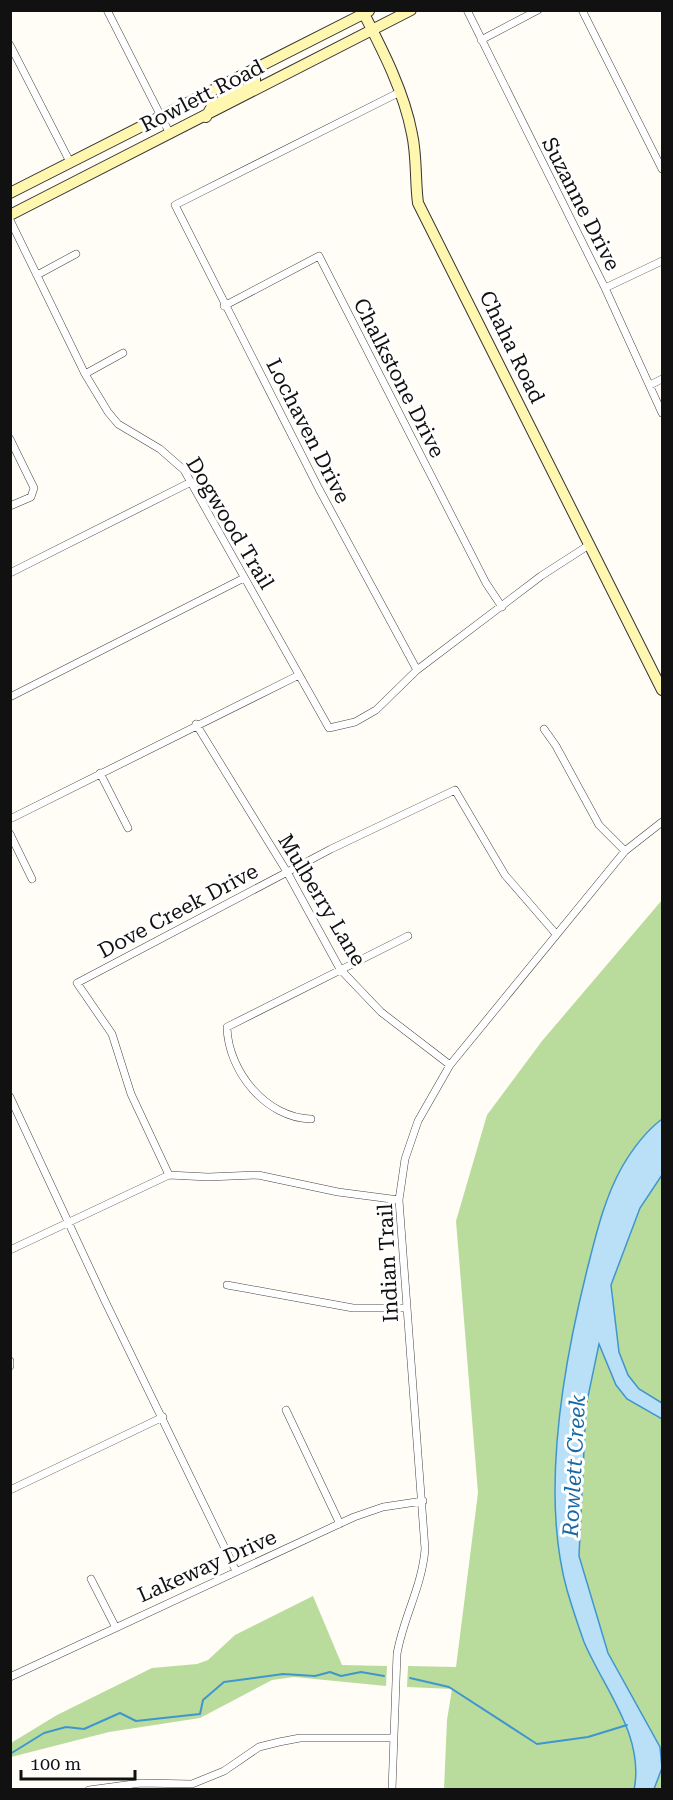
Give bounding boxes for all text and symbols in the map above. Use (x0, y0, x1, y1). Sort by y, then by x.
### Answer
street label: Rowlett Road (136, 54, 268, 137)
street label: Suzanne Drive (537, 133, 625, 275)
street label: Chaha Road (475, 287, 550, 408)
street label: Chalkstone Drive (349, 294, 449, 462)
street label: Lochaven Drive (261, 355, 355, 507)
street label: Dogwood Trail (181, 453, 279, 594)
street label: Mulberry Lane (273, 830, 371, 970)
street label: Dove Creek Drive (94, 859, 262, 963)
street label: Indian Trail (373, 1203, 403, 1323)
water label: Rowlett Creek (558, 1394, 590, 1539)
street label: Lakeway Drive (134, 1525, 280, 1607)
scale bar (21, 1743, 135, 1781)
text: 100 m (30, 1753, 81, 1774)

